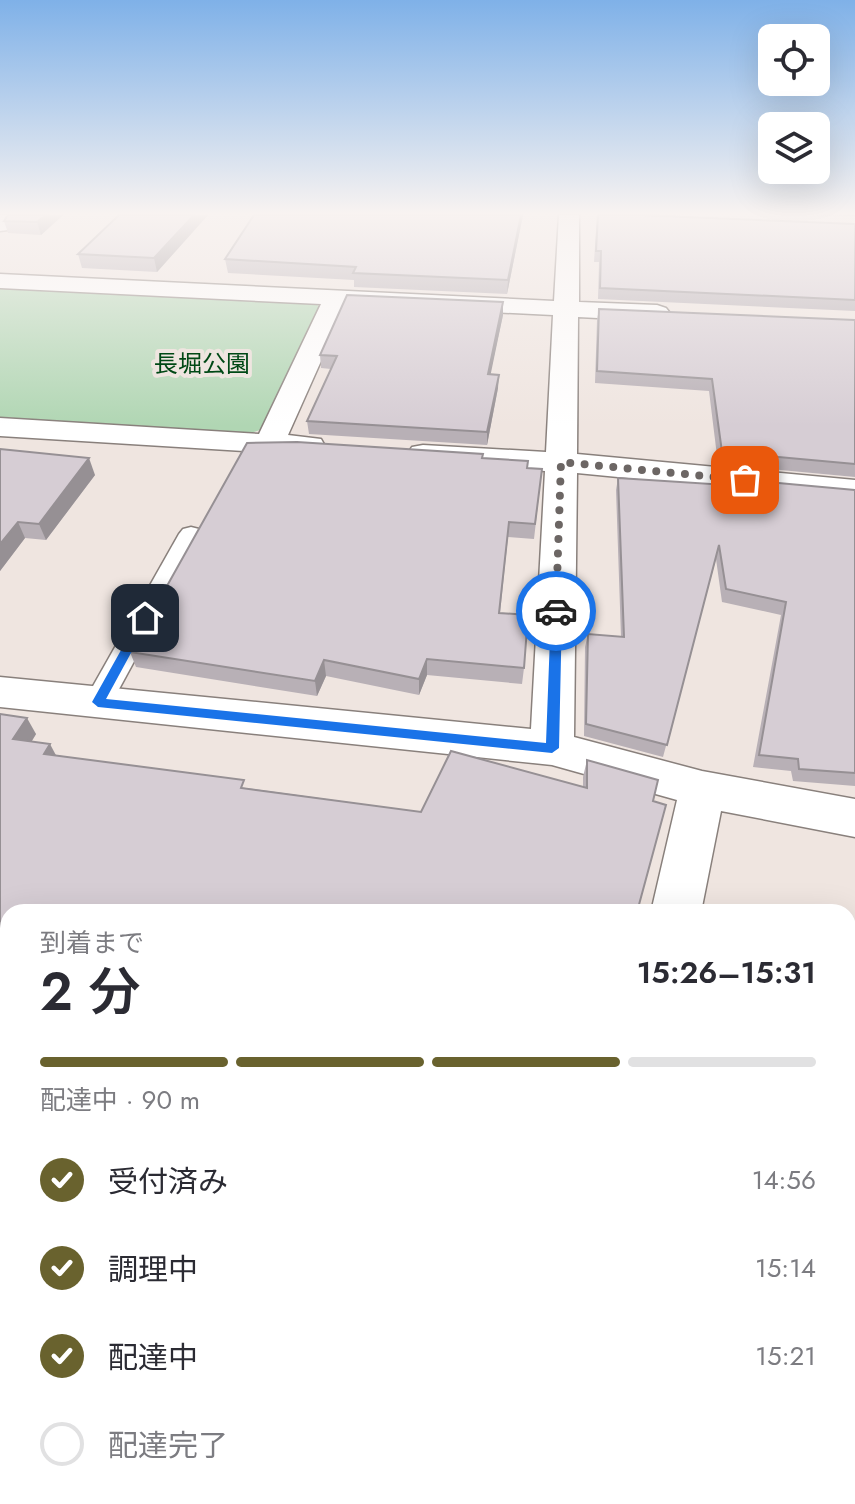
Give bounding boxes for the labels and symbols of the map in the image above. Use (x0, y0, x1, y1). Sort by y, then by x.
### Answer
park label: 長堀公園 (154, 346, 250, 381)
pin (711, 446, 779, 514)
courier (516, 571, 596, 651)
pin (111, 584, 179, 652)

